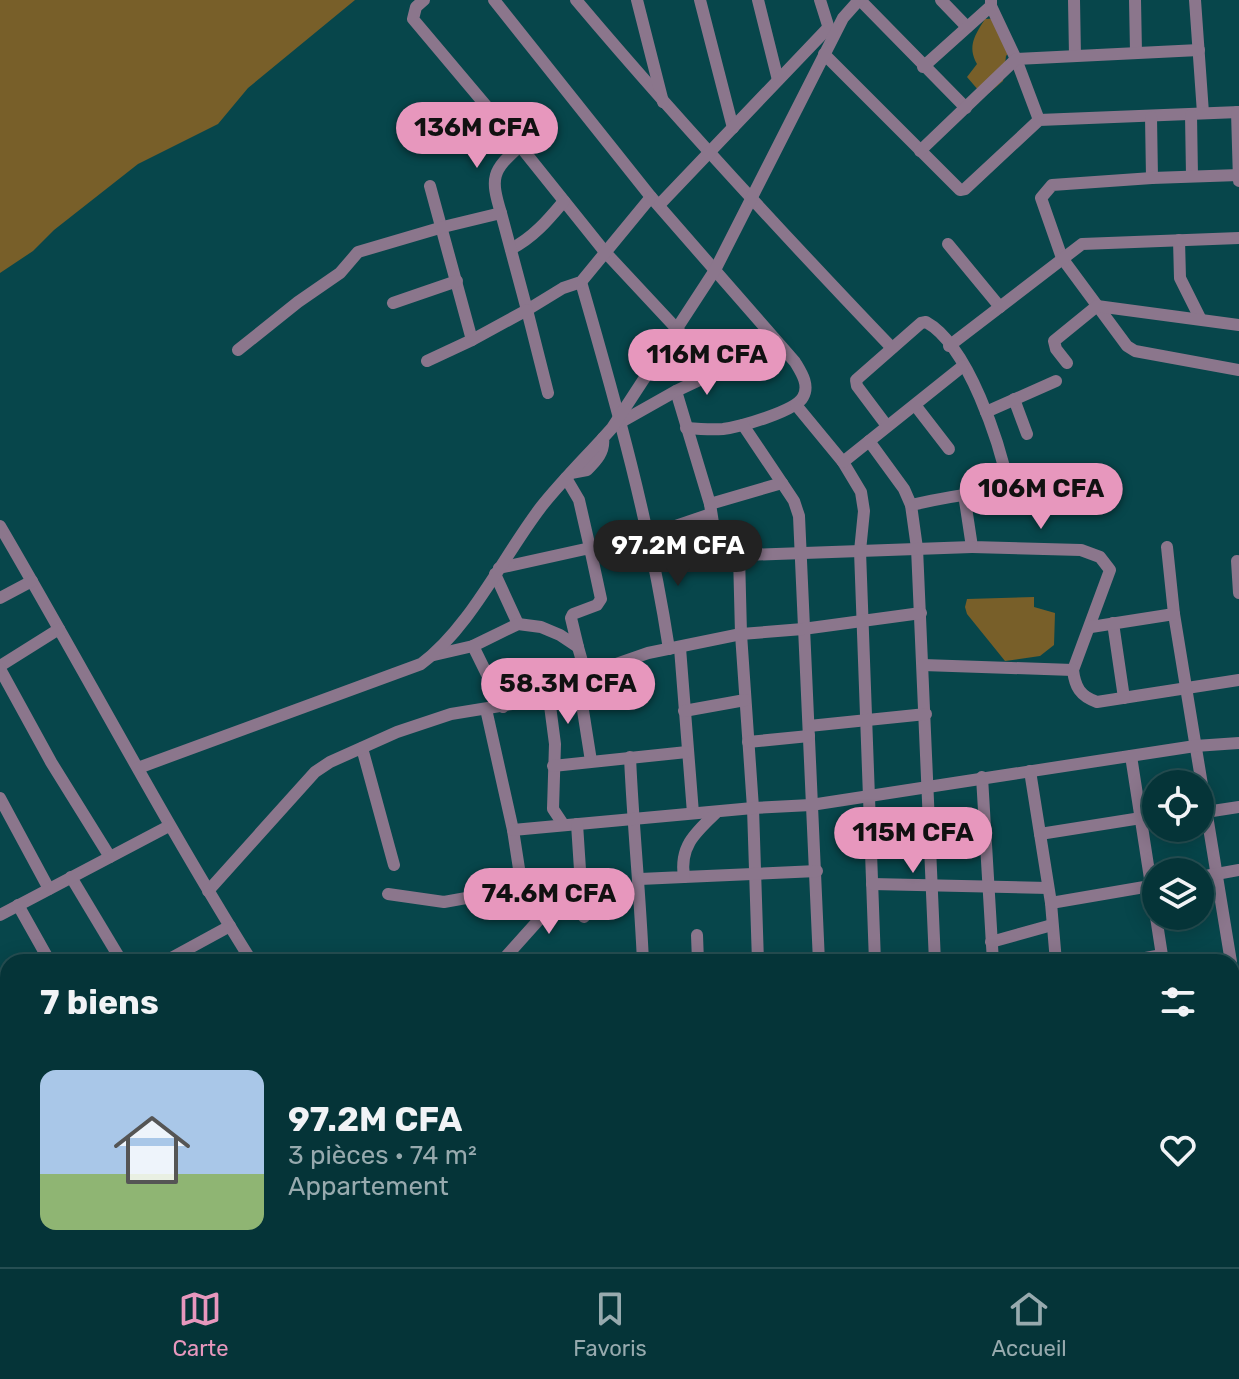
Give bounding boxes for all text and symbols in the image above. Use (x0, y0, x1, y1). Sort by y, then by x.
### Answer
pin: 136M CFA (394, 102, 560, 170)
text: 136M CFA (414, 112, 540, 143)
pin: 116M CFA (624, 329, 790, 397)
text: 116M CFA (646, 339, 768, 370)
pin: 106M CFA (958, 463, 1124, 531)
text: 106M CFA (978, 473, 1104, 504)
pin: 97.2M CFA (586, 520, 770, 588)
text: 97.2M CFA (611, 530, 745, 561)
pin: 58.3M CFA (476, 658, 660, 726)
text: 58.3M CFA (499, 668, 637, 699)
map controls (1142, 770, 1214, 930)
button: locate (1142, 770, 1214, 842)
pin: 115M CFA (830, 807, 996, 875)
text: 115M CFA (852, 817, 974, 848)
button: layers (1142, 858, 1214, 930)
pin: 74.6M CFA (457, 868, 641, 936)
text: 74.6M CFA (482, 878, 616, 909)
icon: filters (1156, 980, 1200, 1024)
text: 7 biens (40, 982, 159, 1023)
text: 97.2M CFA (288, 1099, 462, 1140)
icon: home (104, 1102, 200, 1198)
icon: heart (1156, 1128, 1200, 1172)
text: 3 pièces · 74 m² (288, 1140, 477, 1171)
text: Appartement (288, 1171, 449, 1202)
tab: Carte (172, 1287, 228, 1362)
tab: Favoris (573, 1287, 647, 1362)
tab: Accueil (991, 1287, 1067, 1362)

